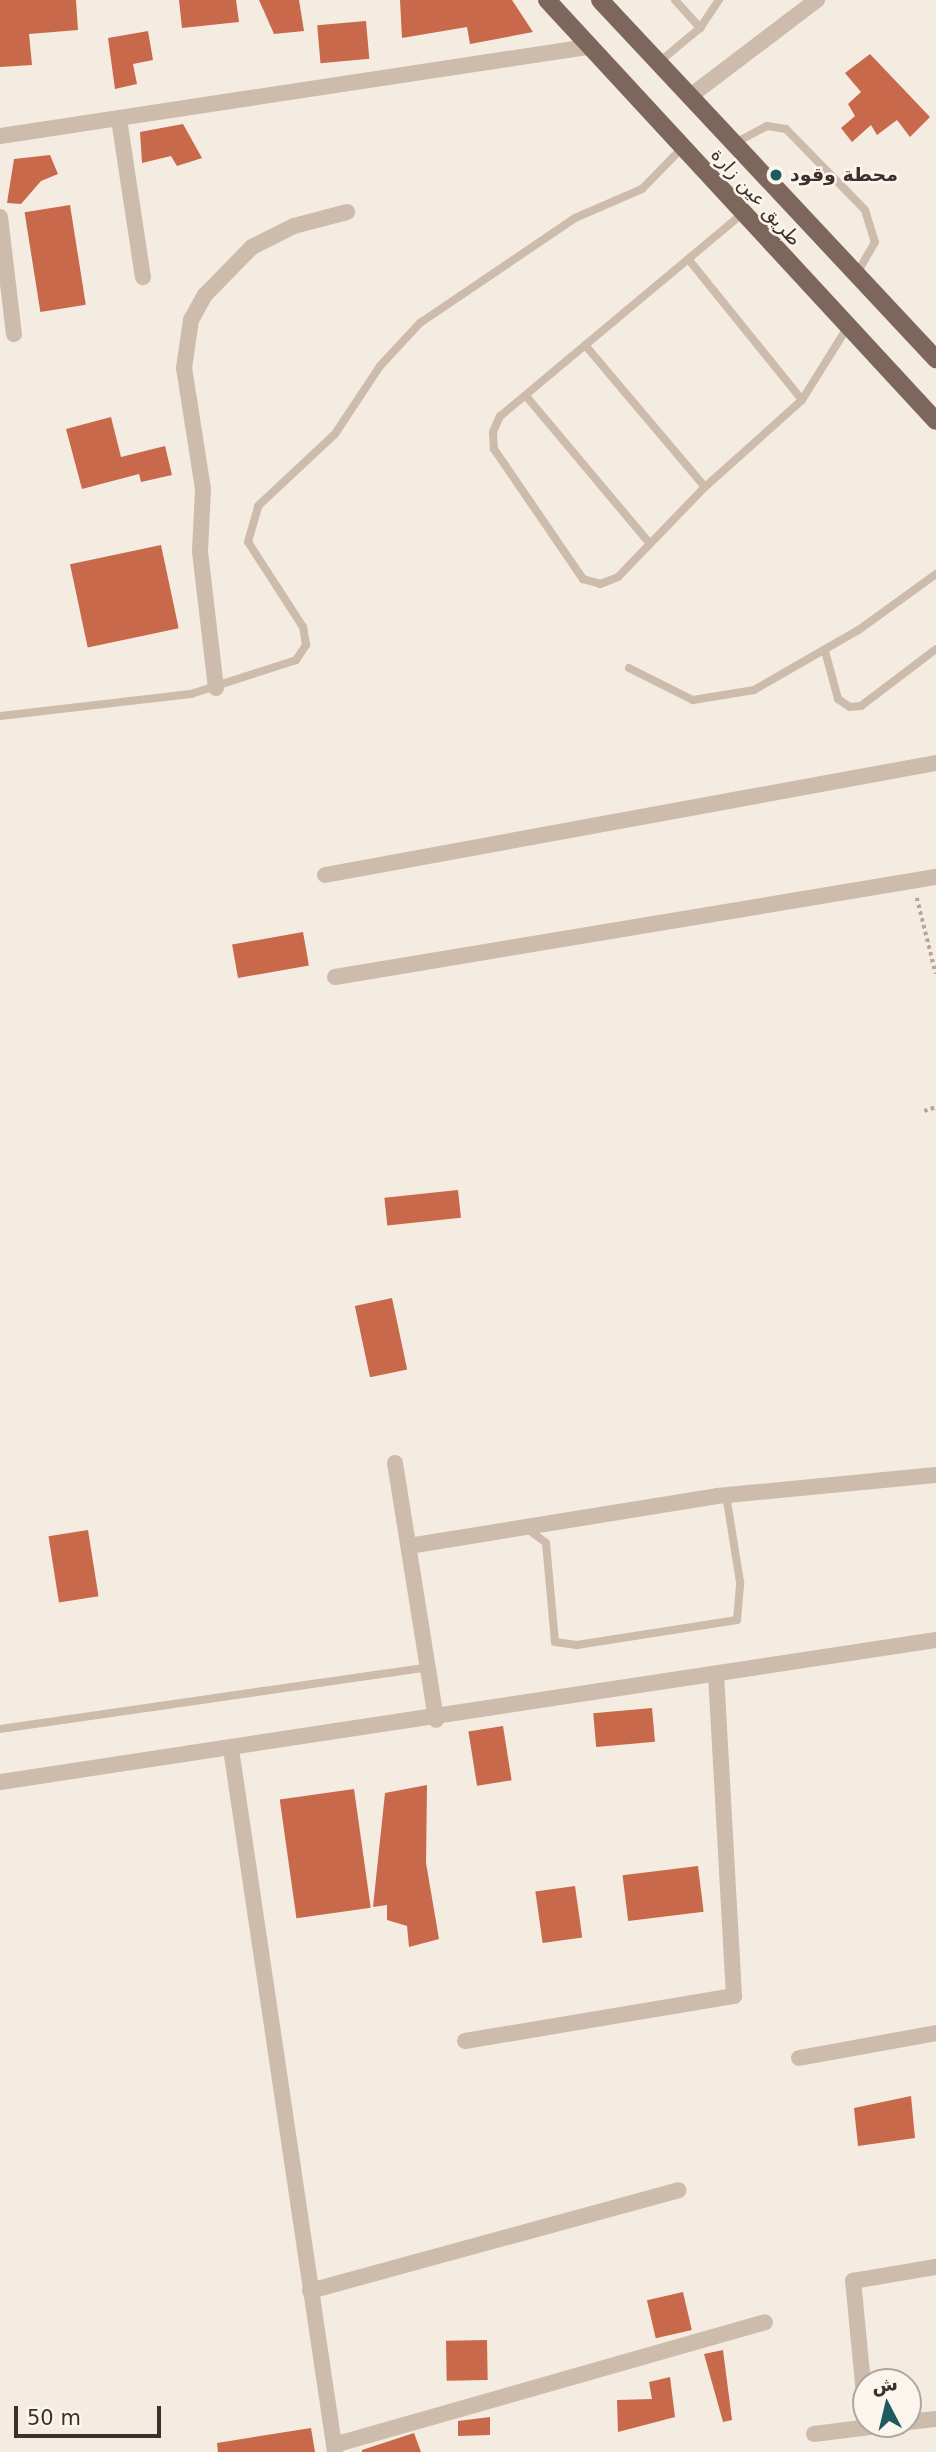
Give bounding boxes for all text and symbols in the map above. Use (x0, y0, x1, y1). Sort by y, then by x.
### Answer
street label: طريق عين زارة (706, 143, 806, 251)
place label: محطة وقود (790, 164, 898, 186)
marker: محطة وقود (768, 167, 784, 183)
north arrow (852, 2368, 922, 2438)
text: ش (870, 2372, 899, 2397)
scale bar (18, 2392, 164, 2436)
text: 50 m (27, 2406, 81, 2430)

